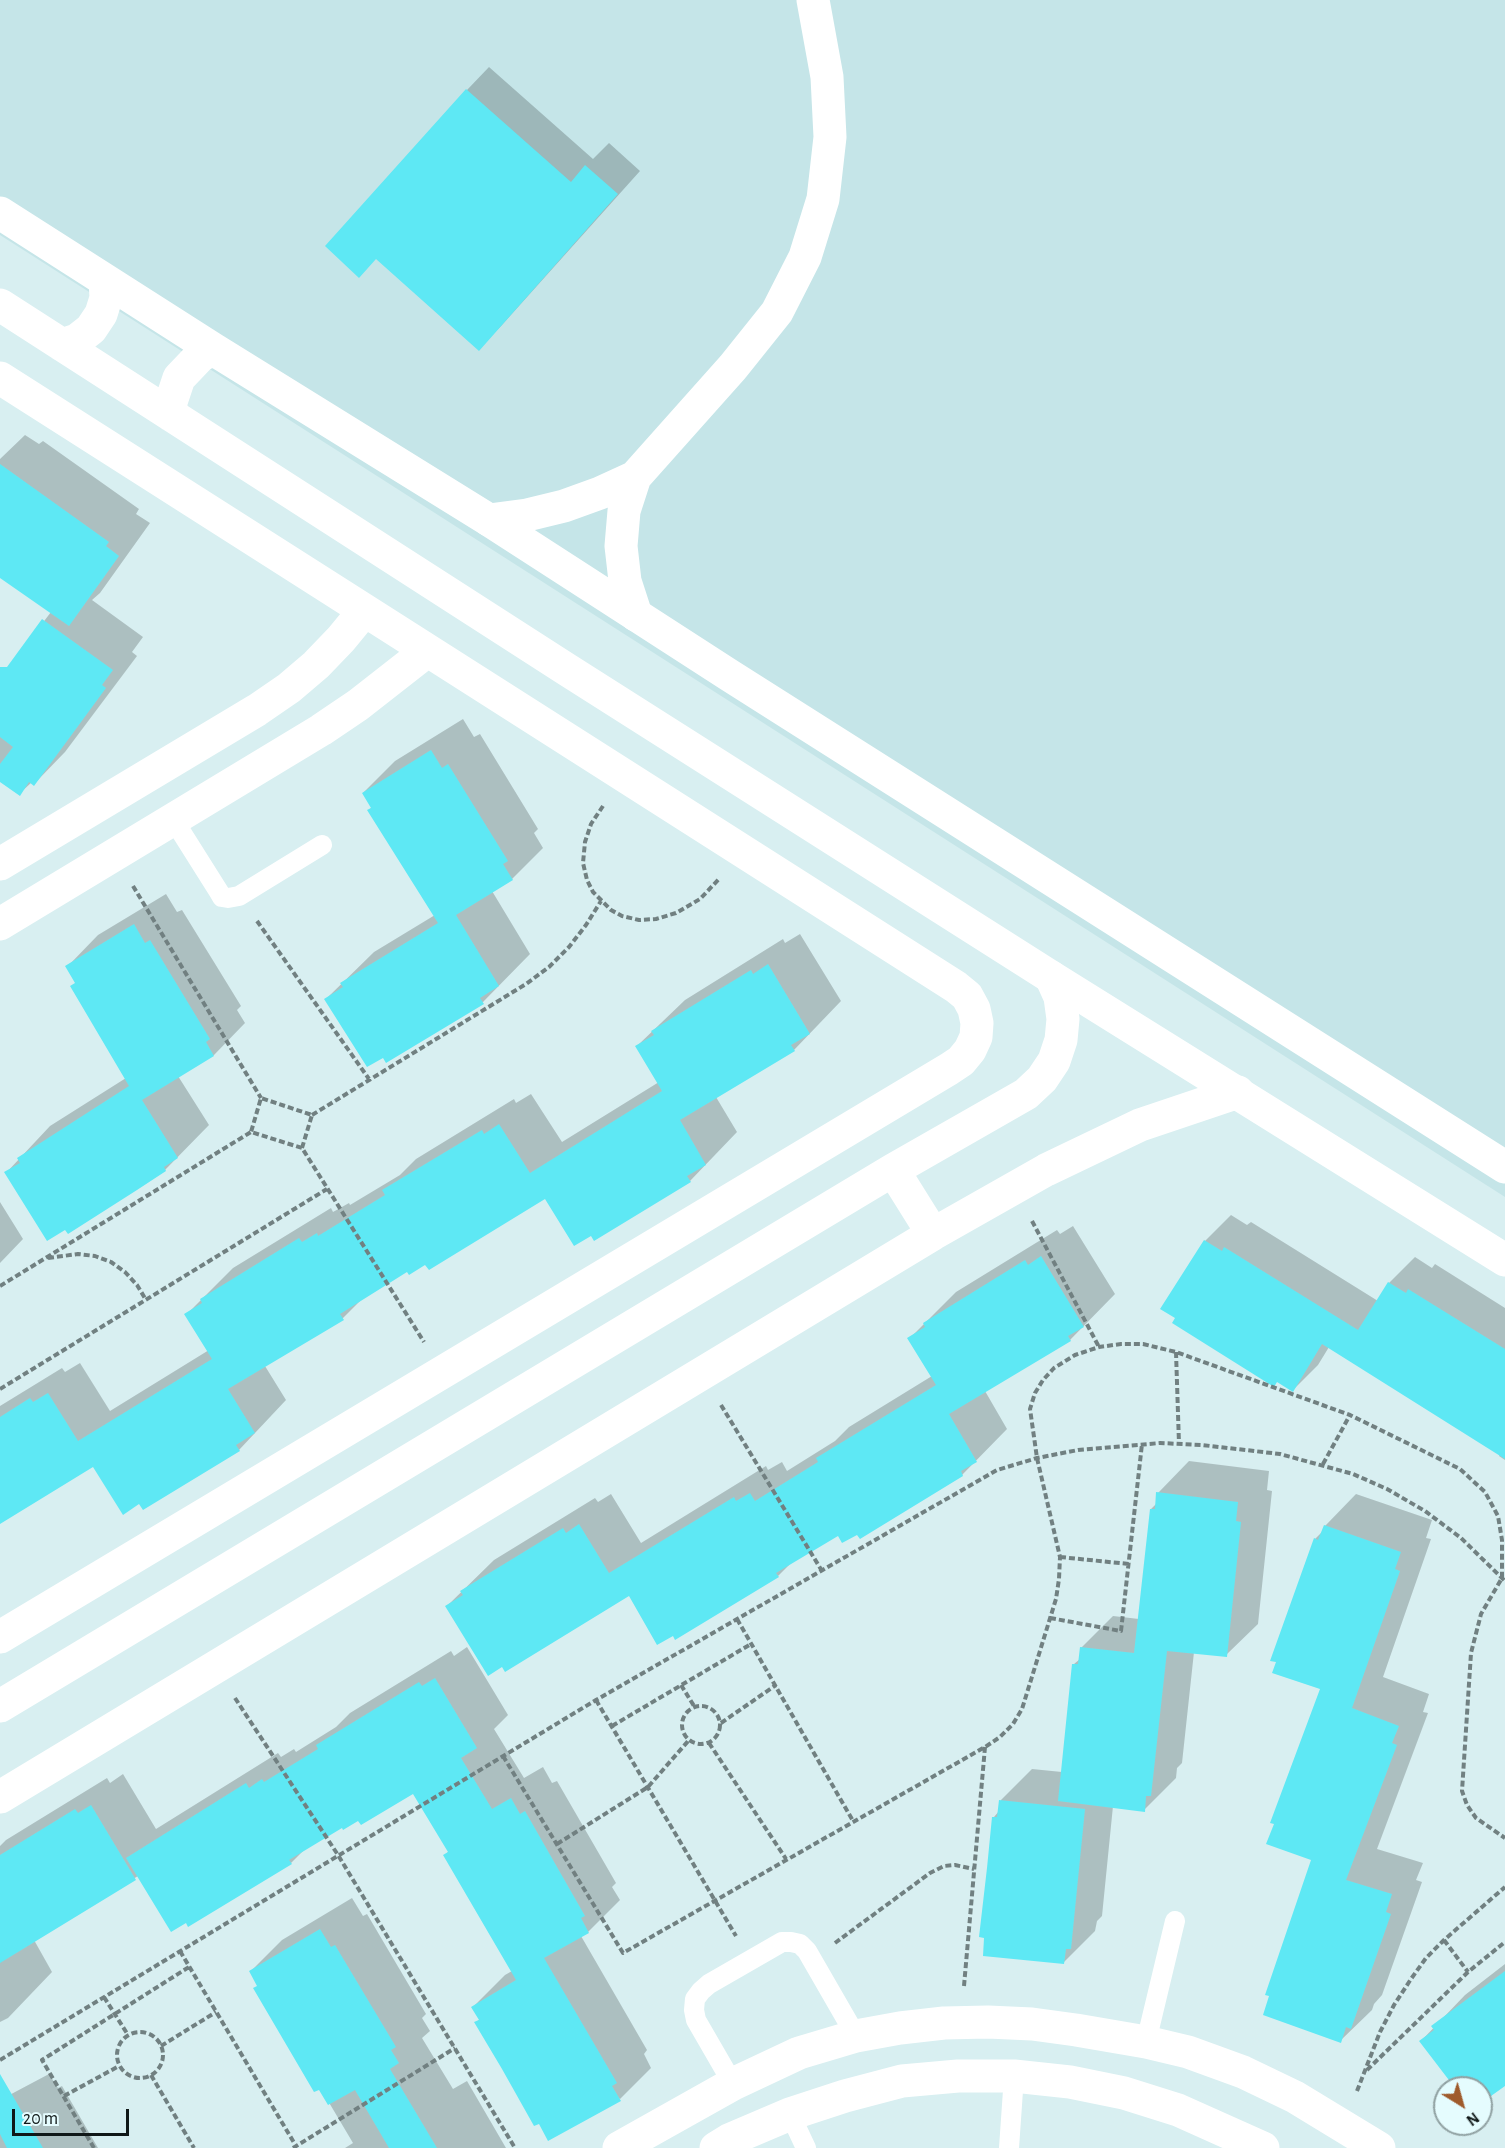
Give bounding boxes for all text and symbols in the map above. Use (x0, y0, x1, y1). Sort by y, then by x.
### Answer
north arrow (1433, 2076, 1493, 2136)
scale bar (15, 2097, 132, 2135)
text: N (1463, 2109, 1482, 2129)
text: 20 m (23, 2110, 58, 2128)

